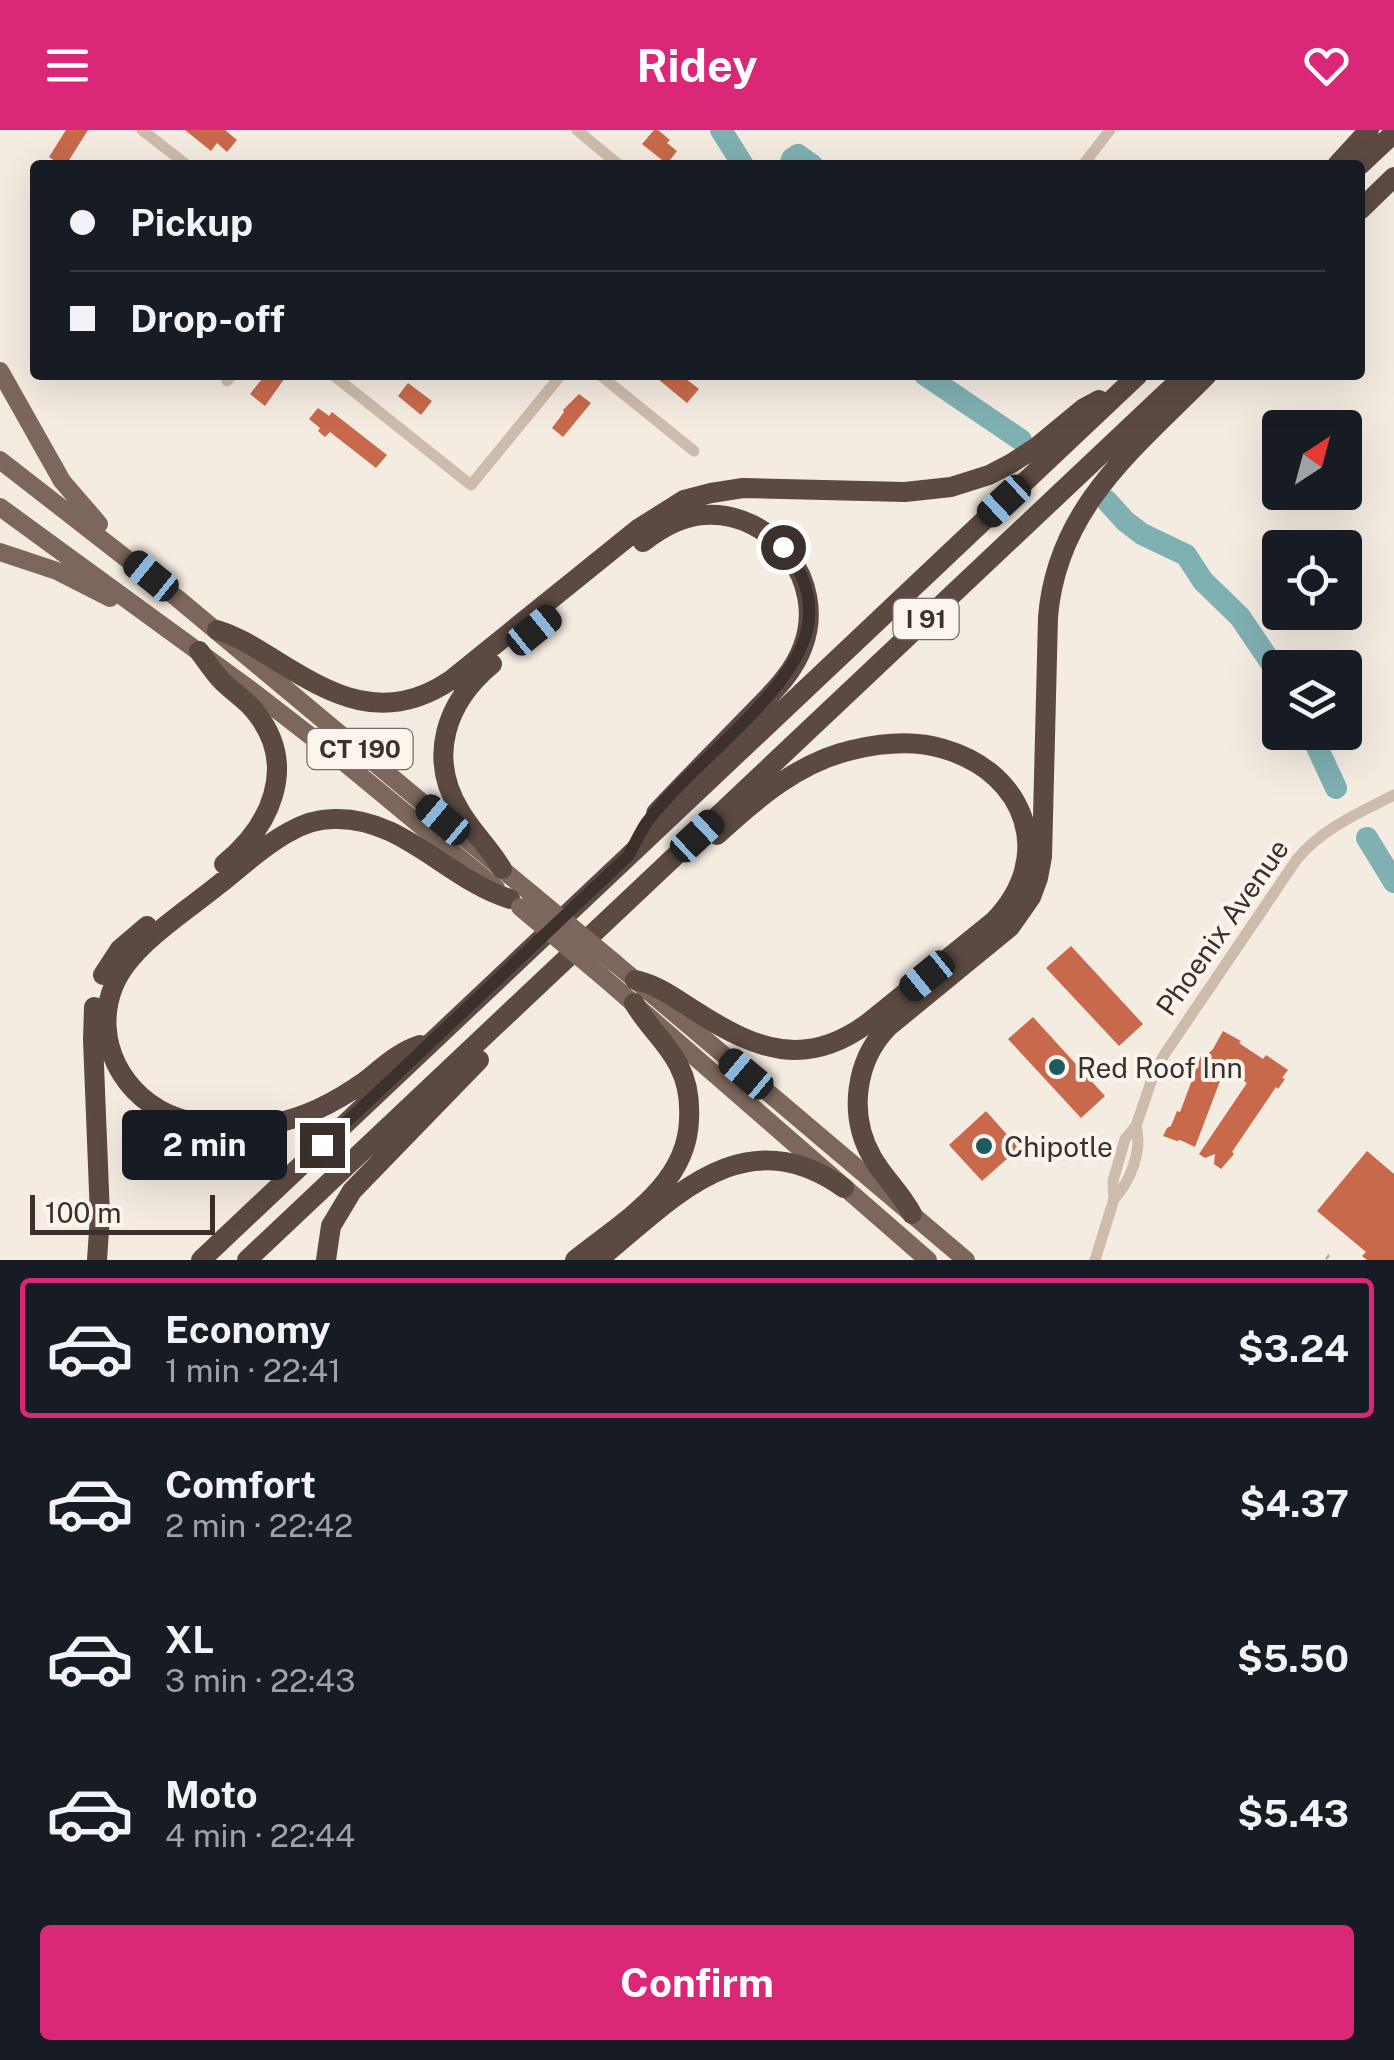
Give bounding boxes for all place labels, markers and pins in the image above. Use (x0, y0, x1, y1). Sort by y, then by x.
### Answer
place label: Red Roof Inn (1077, 1051, 1243, 1084)
marker: Red Roof Inn (1046, 1056, 1068, 1078)
place label: Chipotle (1004, 1130, 1113, 1163)
marker: Chipotle (973, 1135, 995, 1157)

